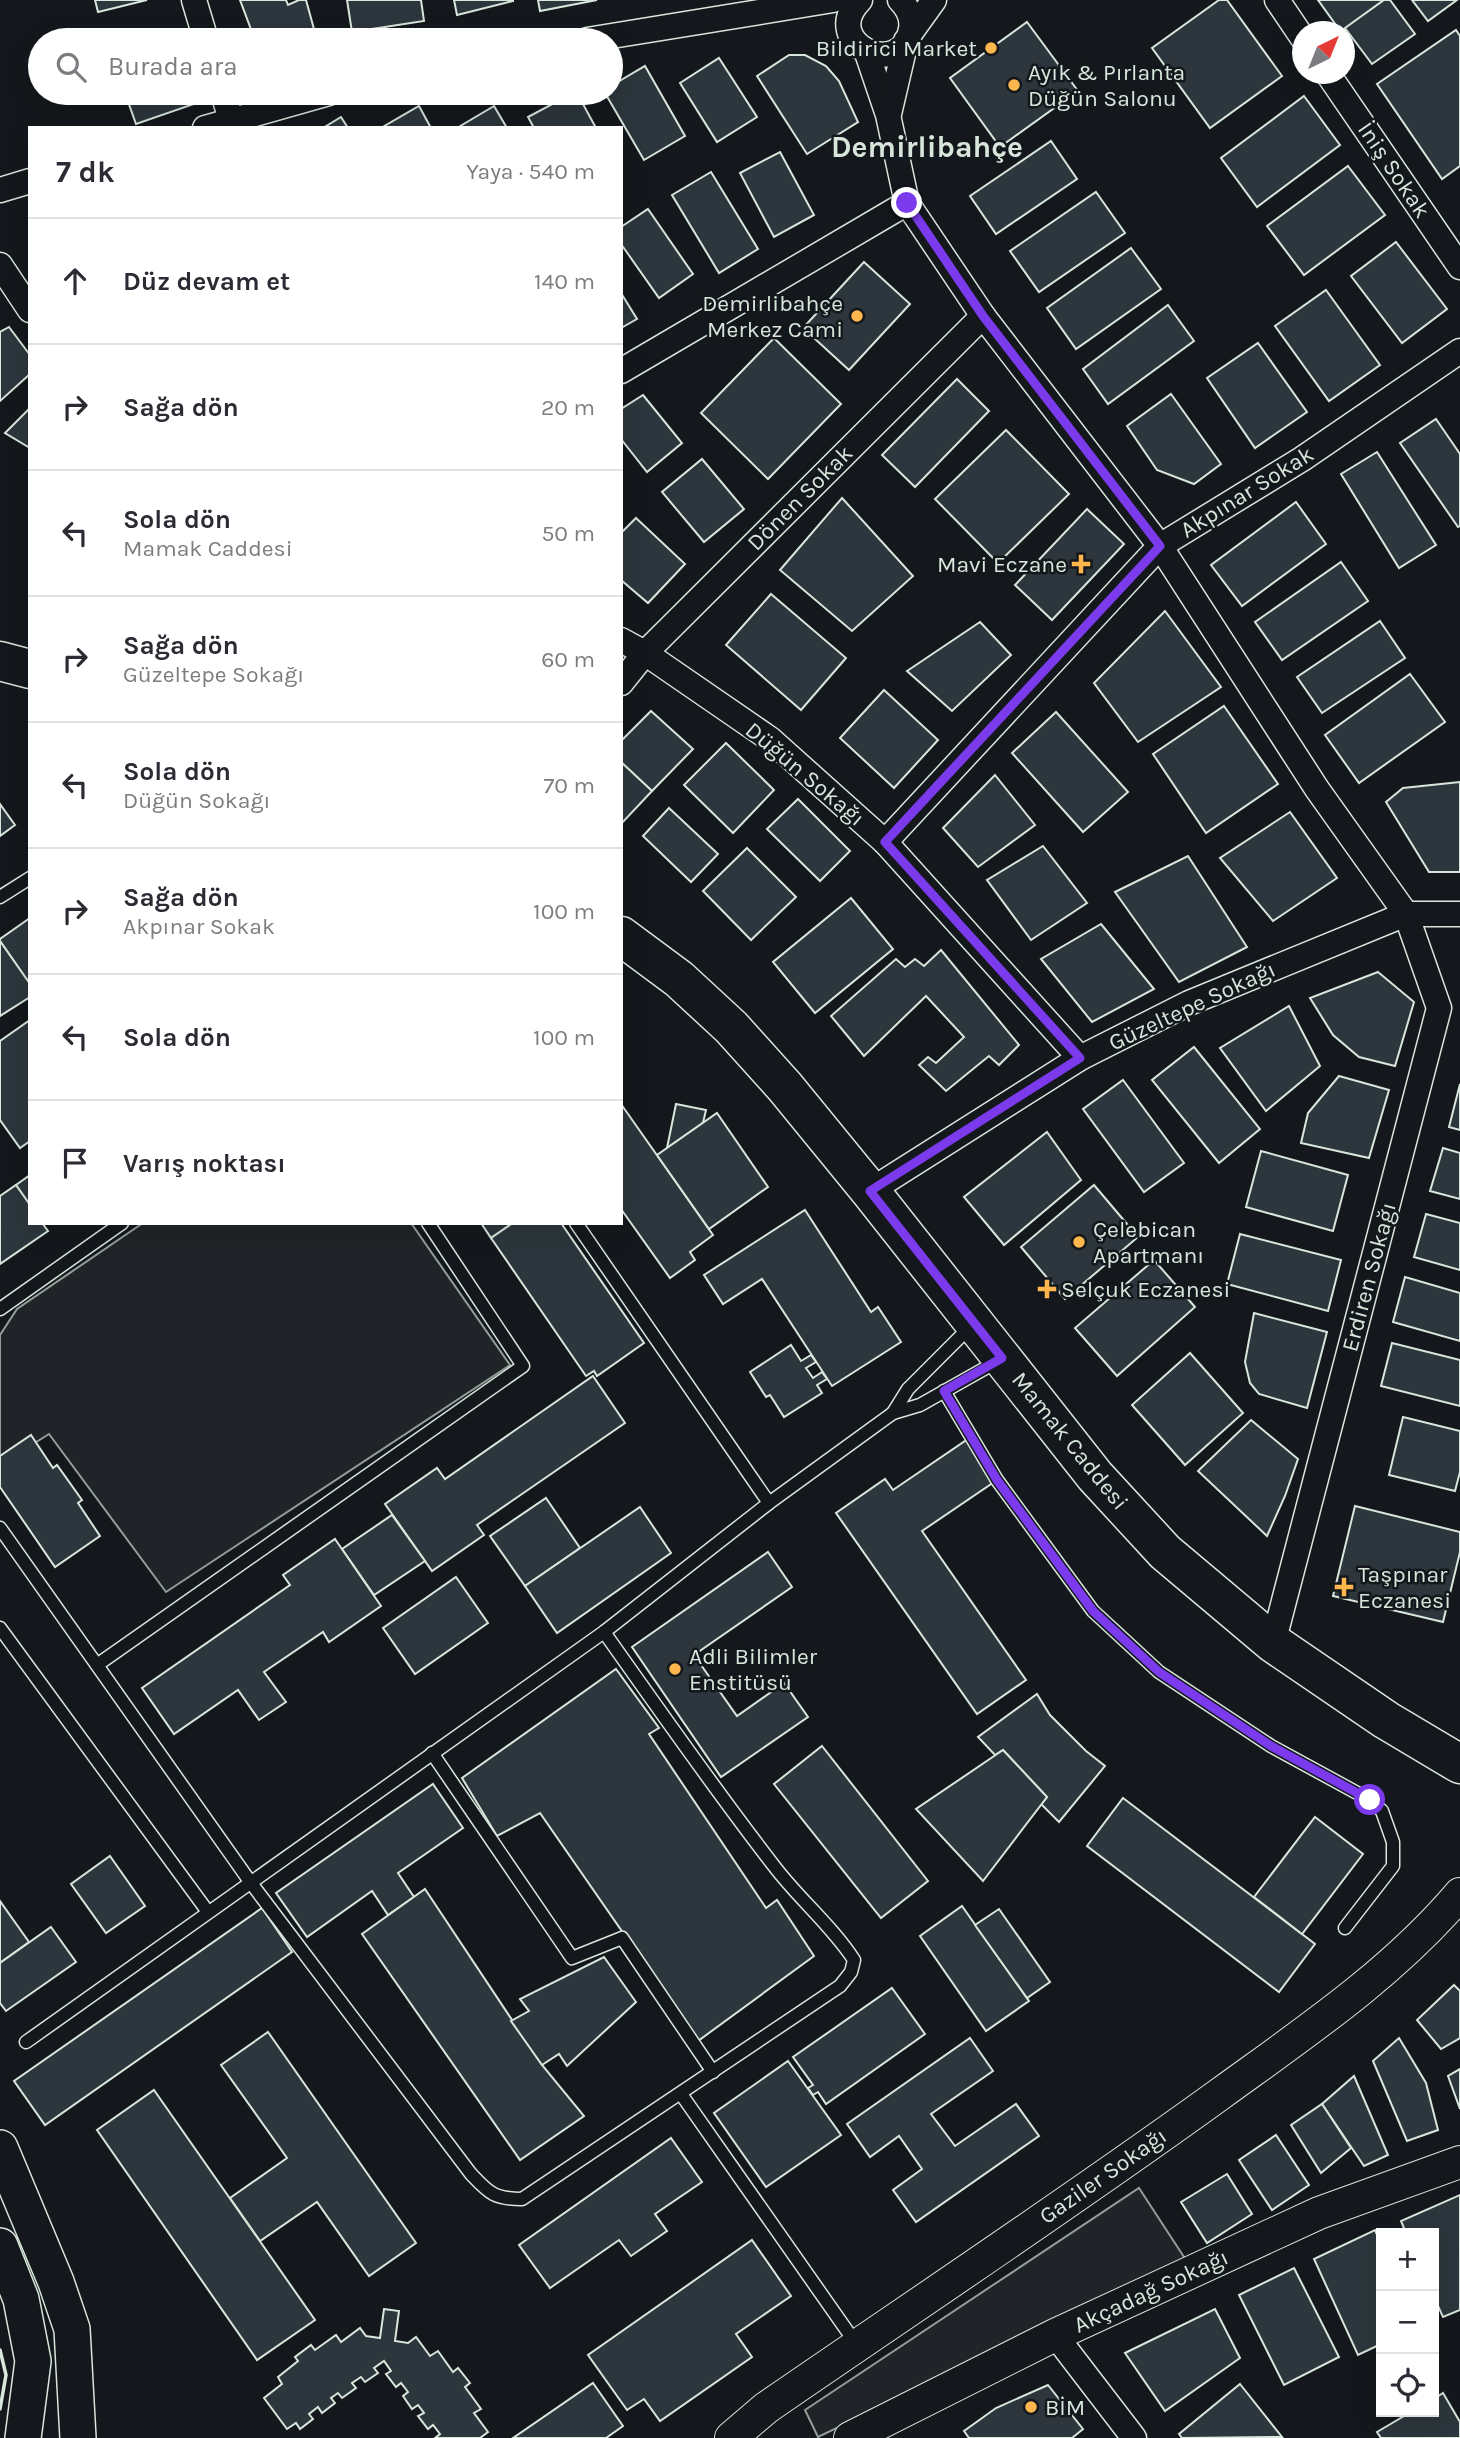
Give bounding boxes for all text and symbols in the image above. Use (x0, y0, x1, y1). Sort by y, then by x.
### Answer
north arrow (1292, 21, 1355, 84)
search box (28, 28, 623, 105)
place label: Bildirici Market (816, 35, 977, 62)
marker: Bildirici Market (983, 40, 999, 56)
icon: search (52, 48, 90, 86)
text: Burada ara (108, 51, 238, 82)
place label: Ayık & Pırlanta Düğün Salonu (1028, 59, 1185, 112)
marker: Ayık & Pırlanta Düğün Salonu (1006, 77, 1022, 93)
street label: İniş Sokak (1352, 117, 1436, 223)
district label: Demirlibahçe (831, 129, 1023, 165)
text: 7 dk (56, 154, 115, 190)
text: Yaya · 540 m (466, 158, 595, 185)
route end (891, 187, 922, 218)
icon: ahead (56, 262, 94, 300)
text: Düz devam et (123, 266, 290, 297)
text: 140 m (534, 268, 595, 295)
place label: Demirlibahçe Merkez Cami (702, 290, 843, 343)
marker: Demirlibahçe Merkez Cami (849, 308, 865, 324)
icon: right (56, 388, 94, 426)
text: Sağa dön (123, 392, 239, 423)
text: 20 m (541, 394, 595, 421)
street label: Dönen Sokak (742, 440, 858, 556)
street label: Akpınar Sokak (1175, 440, 1319, 544)
text: Sola dön (123, 504, 231, 535)
icon: left (56, 514, 94, 552)
text: 50 m (541, 520, 595, 547)
text: Mamak Caddesi (123, 535, 293, 562)
place label: Mavi Eczane (937, 551, 1067, 578)
marker: Mavi Eczane (1073, 556, 1089, 572)
text: Sağa dön (123, 630, 239, 661)
icon: right (56, 640, 94, 678)
text: 60 m (541, 646, 595, 673)
text: Güzeltepe Sokağı (123, 661, 304, 688)
street label: Düğün Sokağı (740, 716, 870, 832)
text: Sola dön (123, 756, 231, 787)
icon: left (56, 766, 94, 804)
text: 70 m (544, 772, 595, 799)
text: Düğün Sokağı (123, 787, 270, 814)
text: Sağa dön (123, 882, 239, 913)
icon: right (56, 892, 94, 930)
text: 100 m (533, 898, 595, 925)
text: Akpınar Sokak (123, 913, 275, 940)
street label: Güzeltepe Sokağı (1104, 956, 1280, 1056)
icon: left (56, 1018, 94, 1056)
text: Sola dön (123, 1022, 231, 1053)
text: 100 m (533, 1024, 595, 1051)
icon: arrive (56, 1144, 94, 1182)
text: Varış noktası (123, 1148, 286, 1179)
street label: Erdiren Sokağı (1336, 1200, 1402, 1354)
place label: Çelebican Apartmanı (1093, 1216, 1204, 1269)
marker: Çelebican Apartmanı (1071, 1234, 1087, 1250)
place label: Selçuk Eczanesi (1061, 1276, 1230, 1303)
marker: Selçuk Eczanesi (1039, 1281, 1055, 1297)
street label: Mamak Caddesi (1006, 1367, 1134, 1515)
place label: Taşpınar Eczanesi (1358, 1561, 1451, 1614)
marker: Taşpınar Eczanesi (1336, 1579, 1352, 1595)
place label: Adli Bilimler Enstitüsü (689, 1643, 818, 1696)
marker: Adli Bilimler Enstitüsü (667, 1661, 683, 1677)
route start (1354, 1784, 1385, 1815)
street label: Gaziler Sokağı (1034, 2122, 1172, 2230)
map controls (1376, 2228, 1439, 2417)
button: + (1376, 2228, 1439, 2291)
street label: Akçadağ Sokağı (1069, 2243, 1233, 2339)
button: − (1376, 2291, 1439, 2354)
button: locate (1376, 2354, 1439, 2417)
place label: BİM (1045, 2394, 1085, 2421)
marker: BİM (1023, 2399, 1039, 2415)

